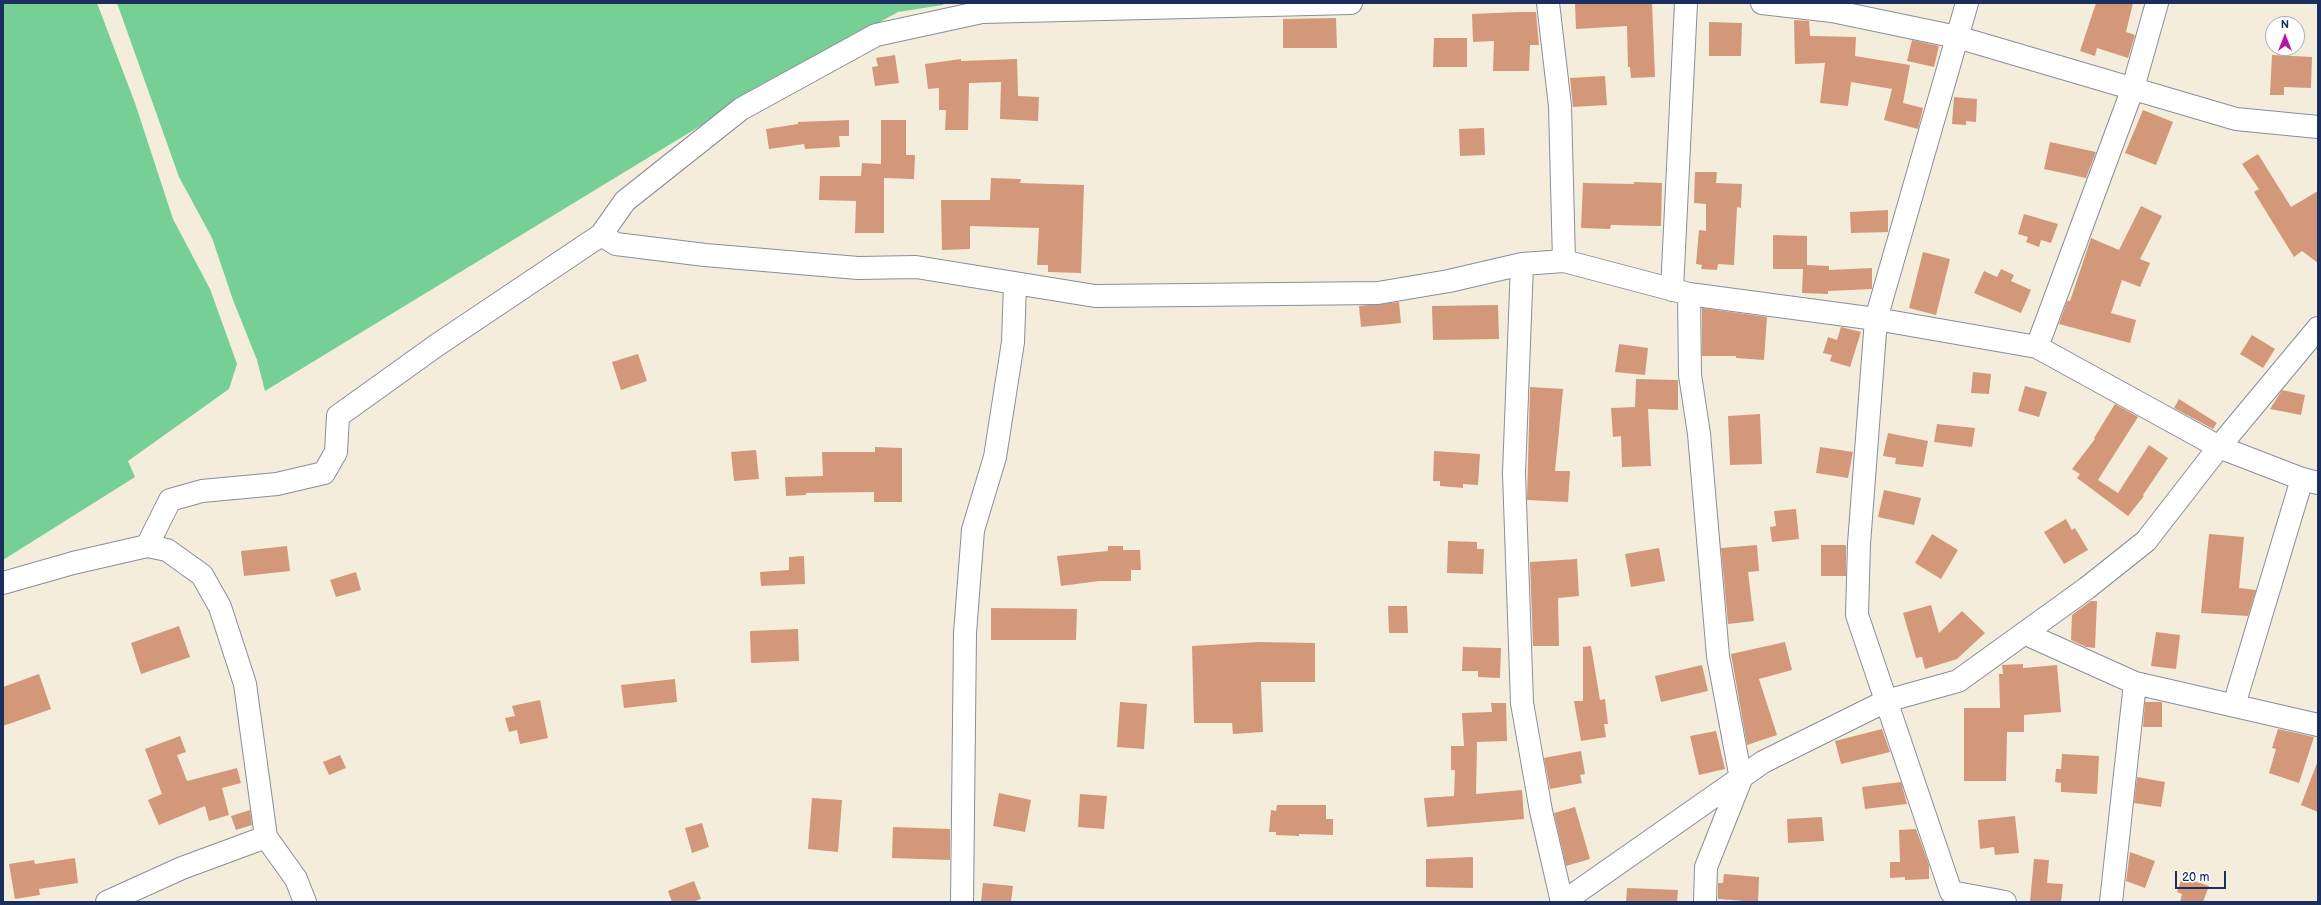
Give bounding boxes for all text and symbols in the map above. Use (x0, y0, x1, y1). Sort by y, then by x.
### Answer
north arrow (2265, 16, 2305, 56)
text: N (2281, 18, 2289, 31)
scale bar (2177, 863, 2228, 889)
text: 20 m (2182, 870, 2209, 885)

